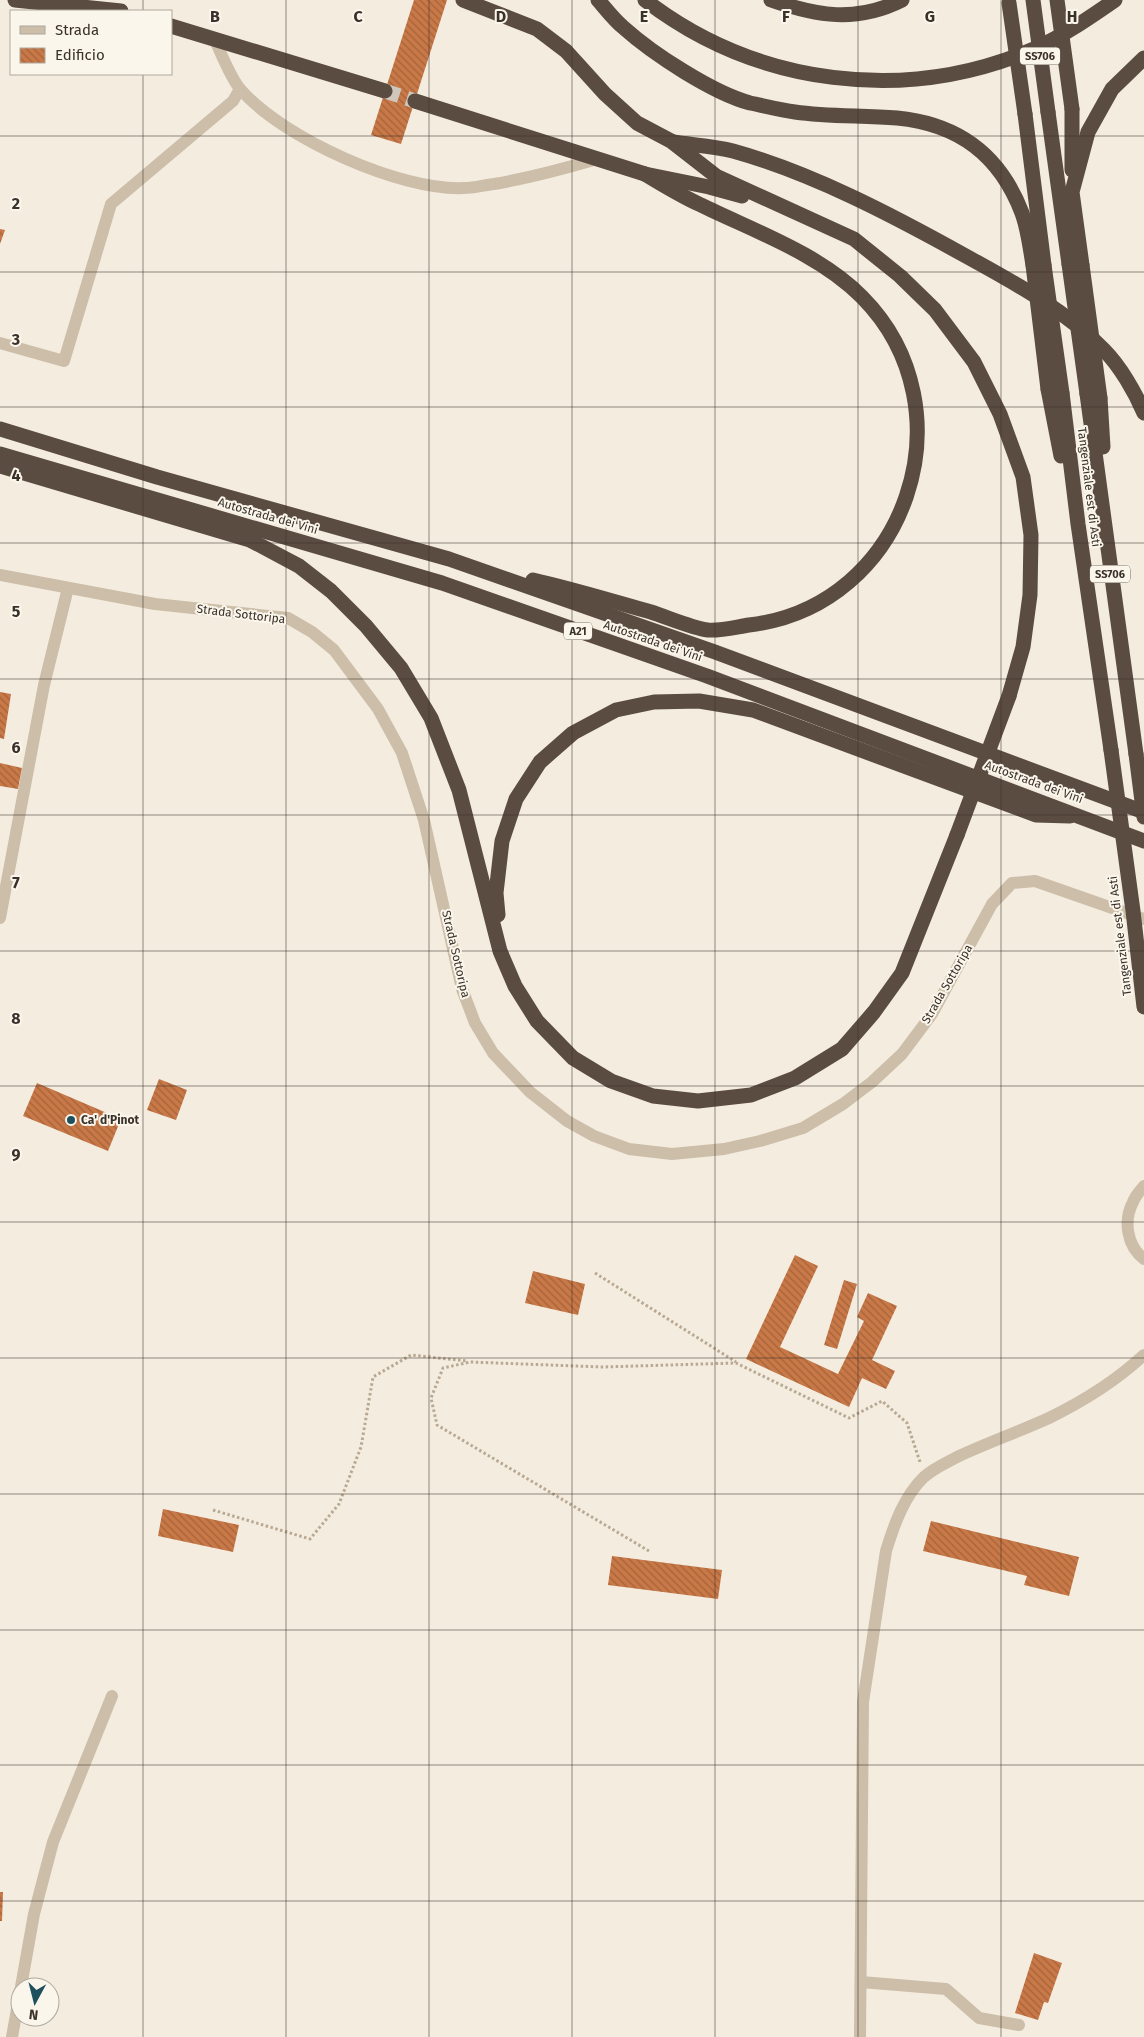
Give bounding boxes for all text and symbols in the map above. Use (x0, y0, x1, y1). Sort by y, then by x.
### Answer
text: B (210, 7, 220, 26)
text: C (353, 7, 363, 26)
text: D (496, 7, 506, 26)
text: E (640, 7, 648, 26)
text: F (782, 7, 790, 26)
text: G (925, 7, 935, 26)
text: H (1067, 7, 1077, 26)
legend (10, 10, 172, 75)
text: Strada (55, 21, 99, 39)
text: Edificio (55, 46, 105, 64)
road number: SS706 (1020, 48, 1060, 64)
text: 2 (12, 194, 20, 213)
text: 3 (11, 330, 20, 349)
street label: Tangenziale est di Asti (1075, 426, 1103, 548)
text: 4 (11, 466, 21, 485)
street label: Autostrada dei Vini (216, 495, 320, 537)
road number: SS706 (1090, 566, 1130, 582)
text: 5 (12, 602, 21, 621)
street label: Strada Sottoripa (196, 602, 286, 626)
street label: Autostrada dei Vini (602, 618, 704, 664)
road number: A21 (564, 622, 592, 640)
text: 6 (11, 738, 21, 757)
street label: Autostrada dei Vini (983, 758, 1085, 806)
text: 7 (12, 873, 20, 892)
street label: Tangenziale est di Asti (1106, 875, 1134, 997)
street label: Strada Sottoripa (439, 909, 473, 999)
street label: Strada Sottoripa (919, 942, 975, 1026)
text: 8 (11, 1009, 21, 1028)
place label: Ca' d'Pinot (81, 1113, 140, 1127)
marker: Ca' d'Pinot (65, 1114, 77, 1126)
text: 9 (12, 1145, 21, 1164)
north arrow (10, 1977, 60, 2027)
text: N (28, 2005, 39, 2023)

